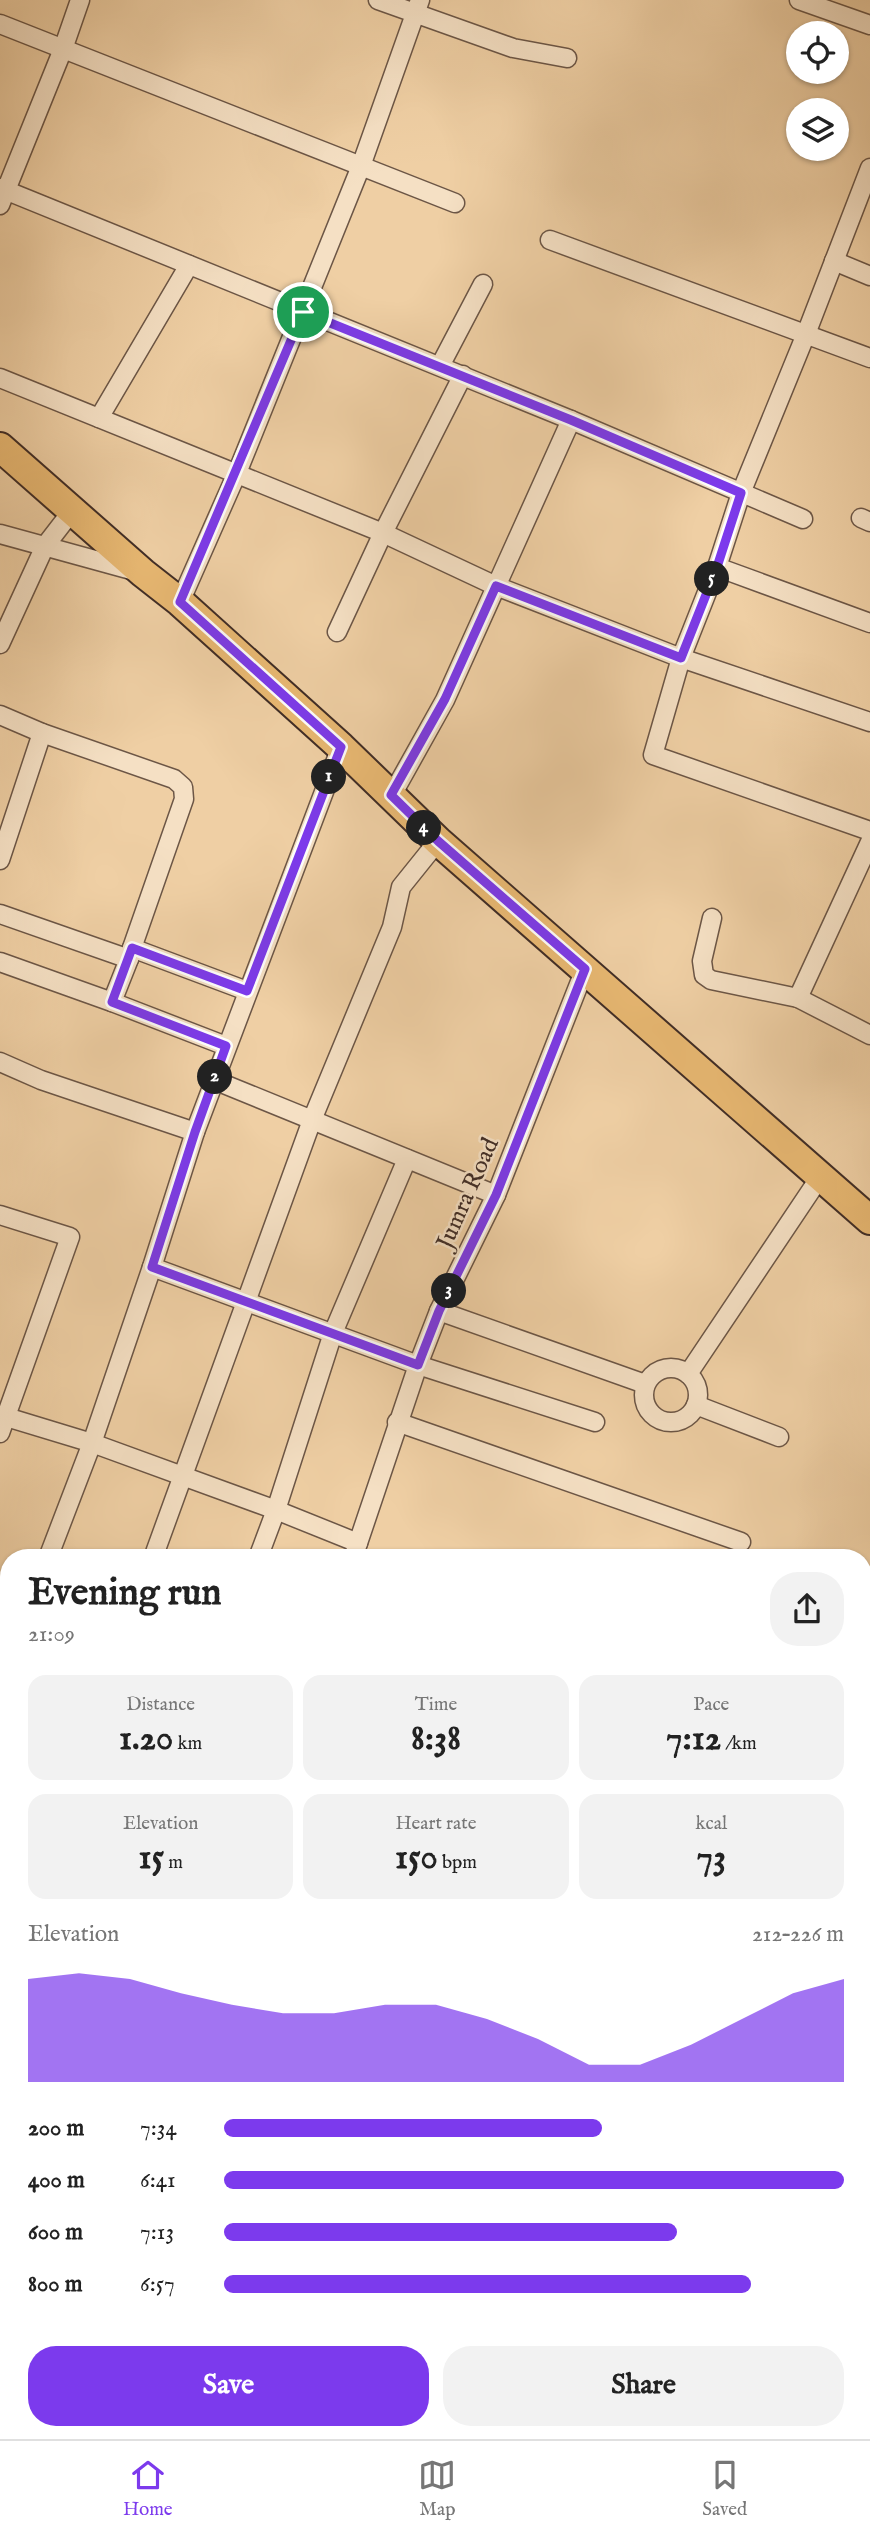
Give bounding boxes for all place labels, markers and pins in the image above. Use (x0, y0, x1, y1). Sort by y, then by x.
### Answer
pin (273, 282, 333, 342)
pin: 5 (694, 562, 730, 596)
pin: 1 (312, 760, 346, 794)
pin: 4 (406, 810, 442, 846)
pin: 2 (198, 1060, 232, 1094)
pin: 3 (432, 1274, 466, 1308)

